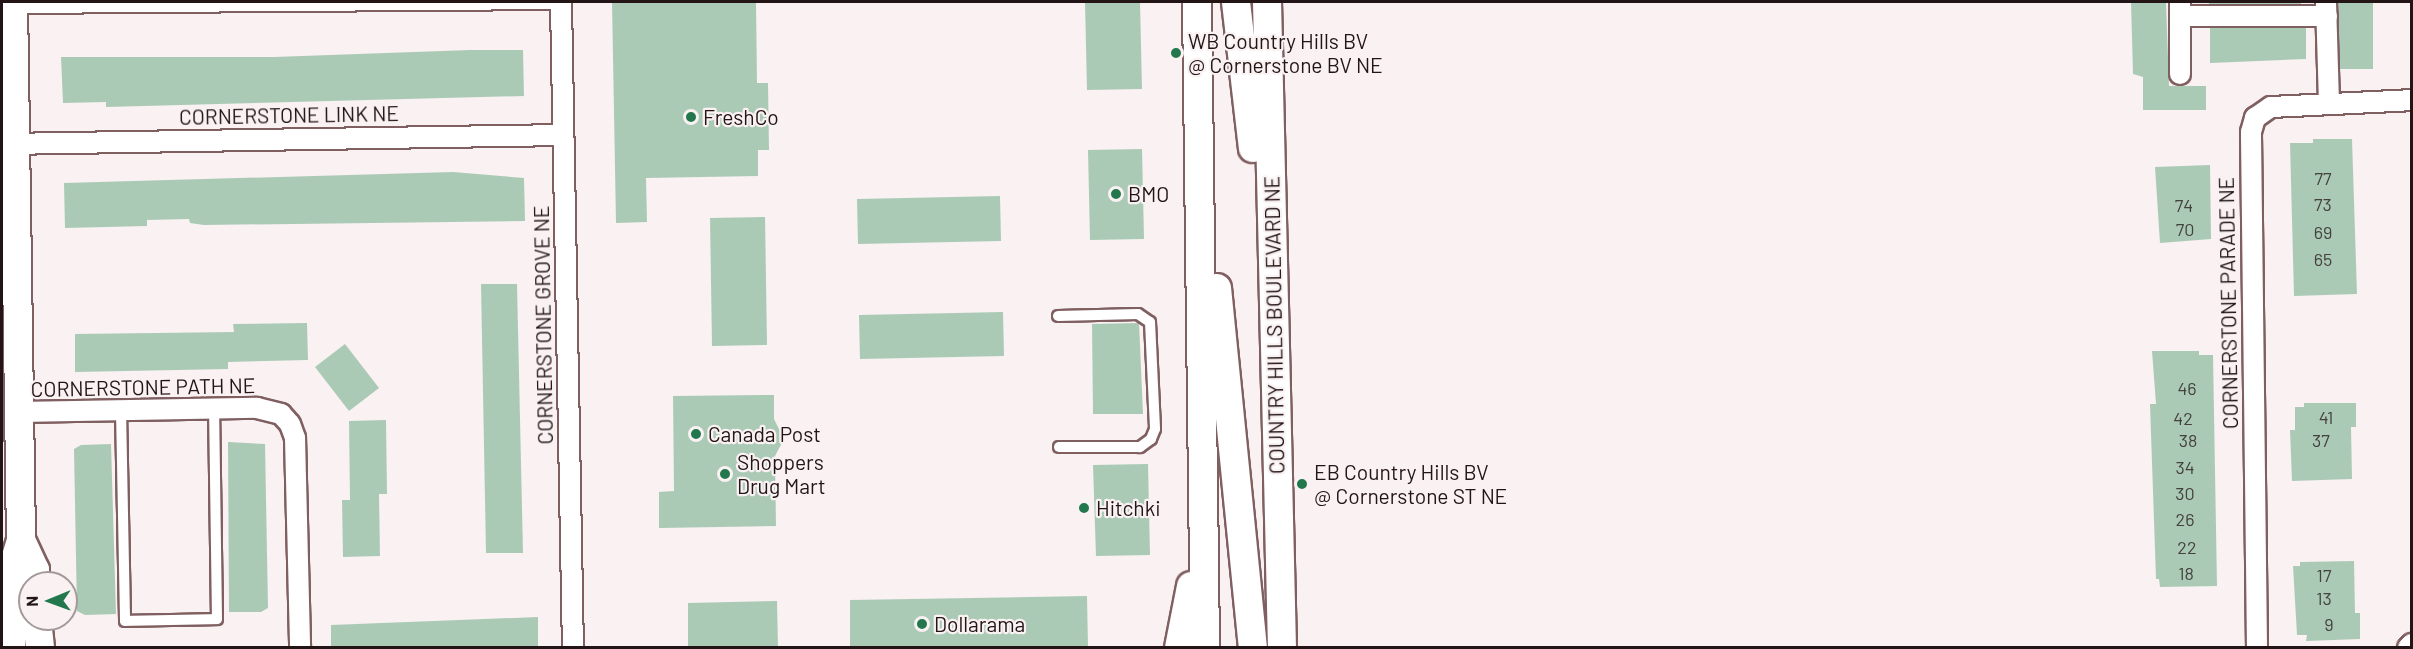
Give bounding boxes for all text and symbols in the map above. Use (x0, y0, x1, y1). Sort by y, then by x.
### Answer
place label: WB Country Hills BV @ Cornerstone BV NE (1188, 28, 1383, 78)
marker: WB Country Hills BV @ Cornerstone BV NE (1169, 46, 1183, 60)
street label: CORNERSTONE LINK NE (179, 100, 399, 130)
place label: FreshCo (703, 104, 779, 130)
marker: FreshCo (684, 110, 698, 124)
house number: 77 (2314, 167, 2332, 189)
street label: COUNTRY HILLS BOULEVARD NE (1259, 176, 1289, 474)
street label: CORNERSTONE PARADE NE (2213, 177, 2243, 429)
place label: BMO (1128, 181, 1169, 207)
marker: BMO (1109, 187, 1123, 201)
house number: 73 (2314, 193, 2332, 215)
house number: 74 (2175, 194, 2193, 216)
street label: CORNERSTONE GROVE NE (528, 205, 558, 445)
house number: 70 (2176, 218, 2194, 240)
house number: 69 (2314, 221, 2332, 243)
house number: 65 (2314, 248, 2332, 270)
street label: CORNERSTONE PATH NE (31, 372, 255, 402)
house number: 46 (2177, 377, 2197, 399)
house number: 41 (2319, 406, 2333, 428)
house number: 42 (2173, 407, 2193, 429)
place label: Canada Post (708, 421, 821, 447)
marker: Canada Post (689, 427, 703, 441)
house number: 38 (2179, 429, 2197, 451)
house number: 37 (2312, 429, 2330, 451)
place label: Shoppers Drug Mart (737, 449, 826, 499)
house number: 34 (2175, 456, 2195, 478)
place label: EB Country Hills BV @ Cornerstone ST NE (1314, 459, 1507, 509)
marker: Shoppers Drug Mart (718, 467, 732, 481)
marker: EB Country Hills BV @ Cornerstone ST NE (1295, 477, 1309, 491)
house number: 30 (2175, 482, 2195, 504)
place label: Hitchki (1096, 495, 1161, 521)
marker: Hitchki (1077, 501, 1091, 515)
house number: 26 (2176, 508, 2194, 530)
house number: 22 (2177, 536, 2197, 558)
house number: 18 (2178, 562, 2194, 584)
house number: 17 (2317, 564, 2331, 586)
north arrow (18, 571, 78, 631)
house number: 13 (2316, 587, 2332, 609)
text: N (22, 596, 41, 607)
place label: Dollarama (934, 611, 1025, 637)
house number: 9 (2324, 613, 2334, 635)
marker: Dollarama (915, 617, 929, 631)

